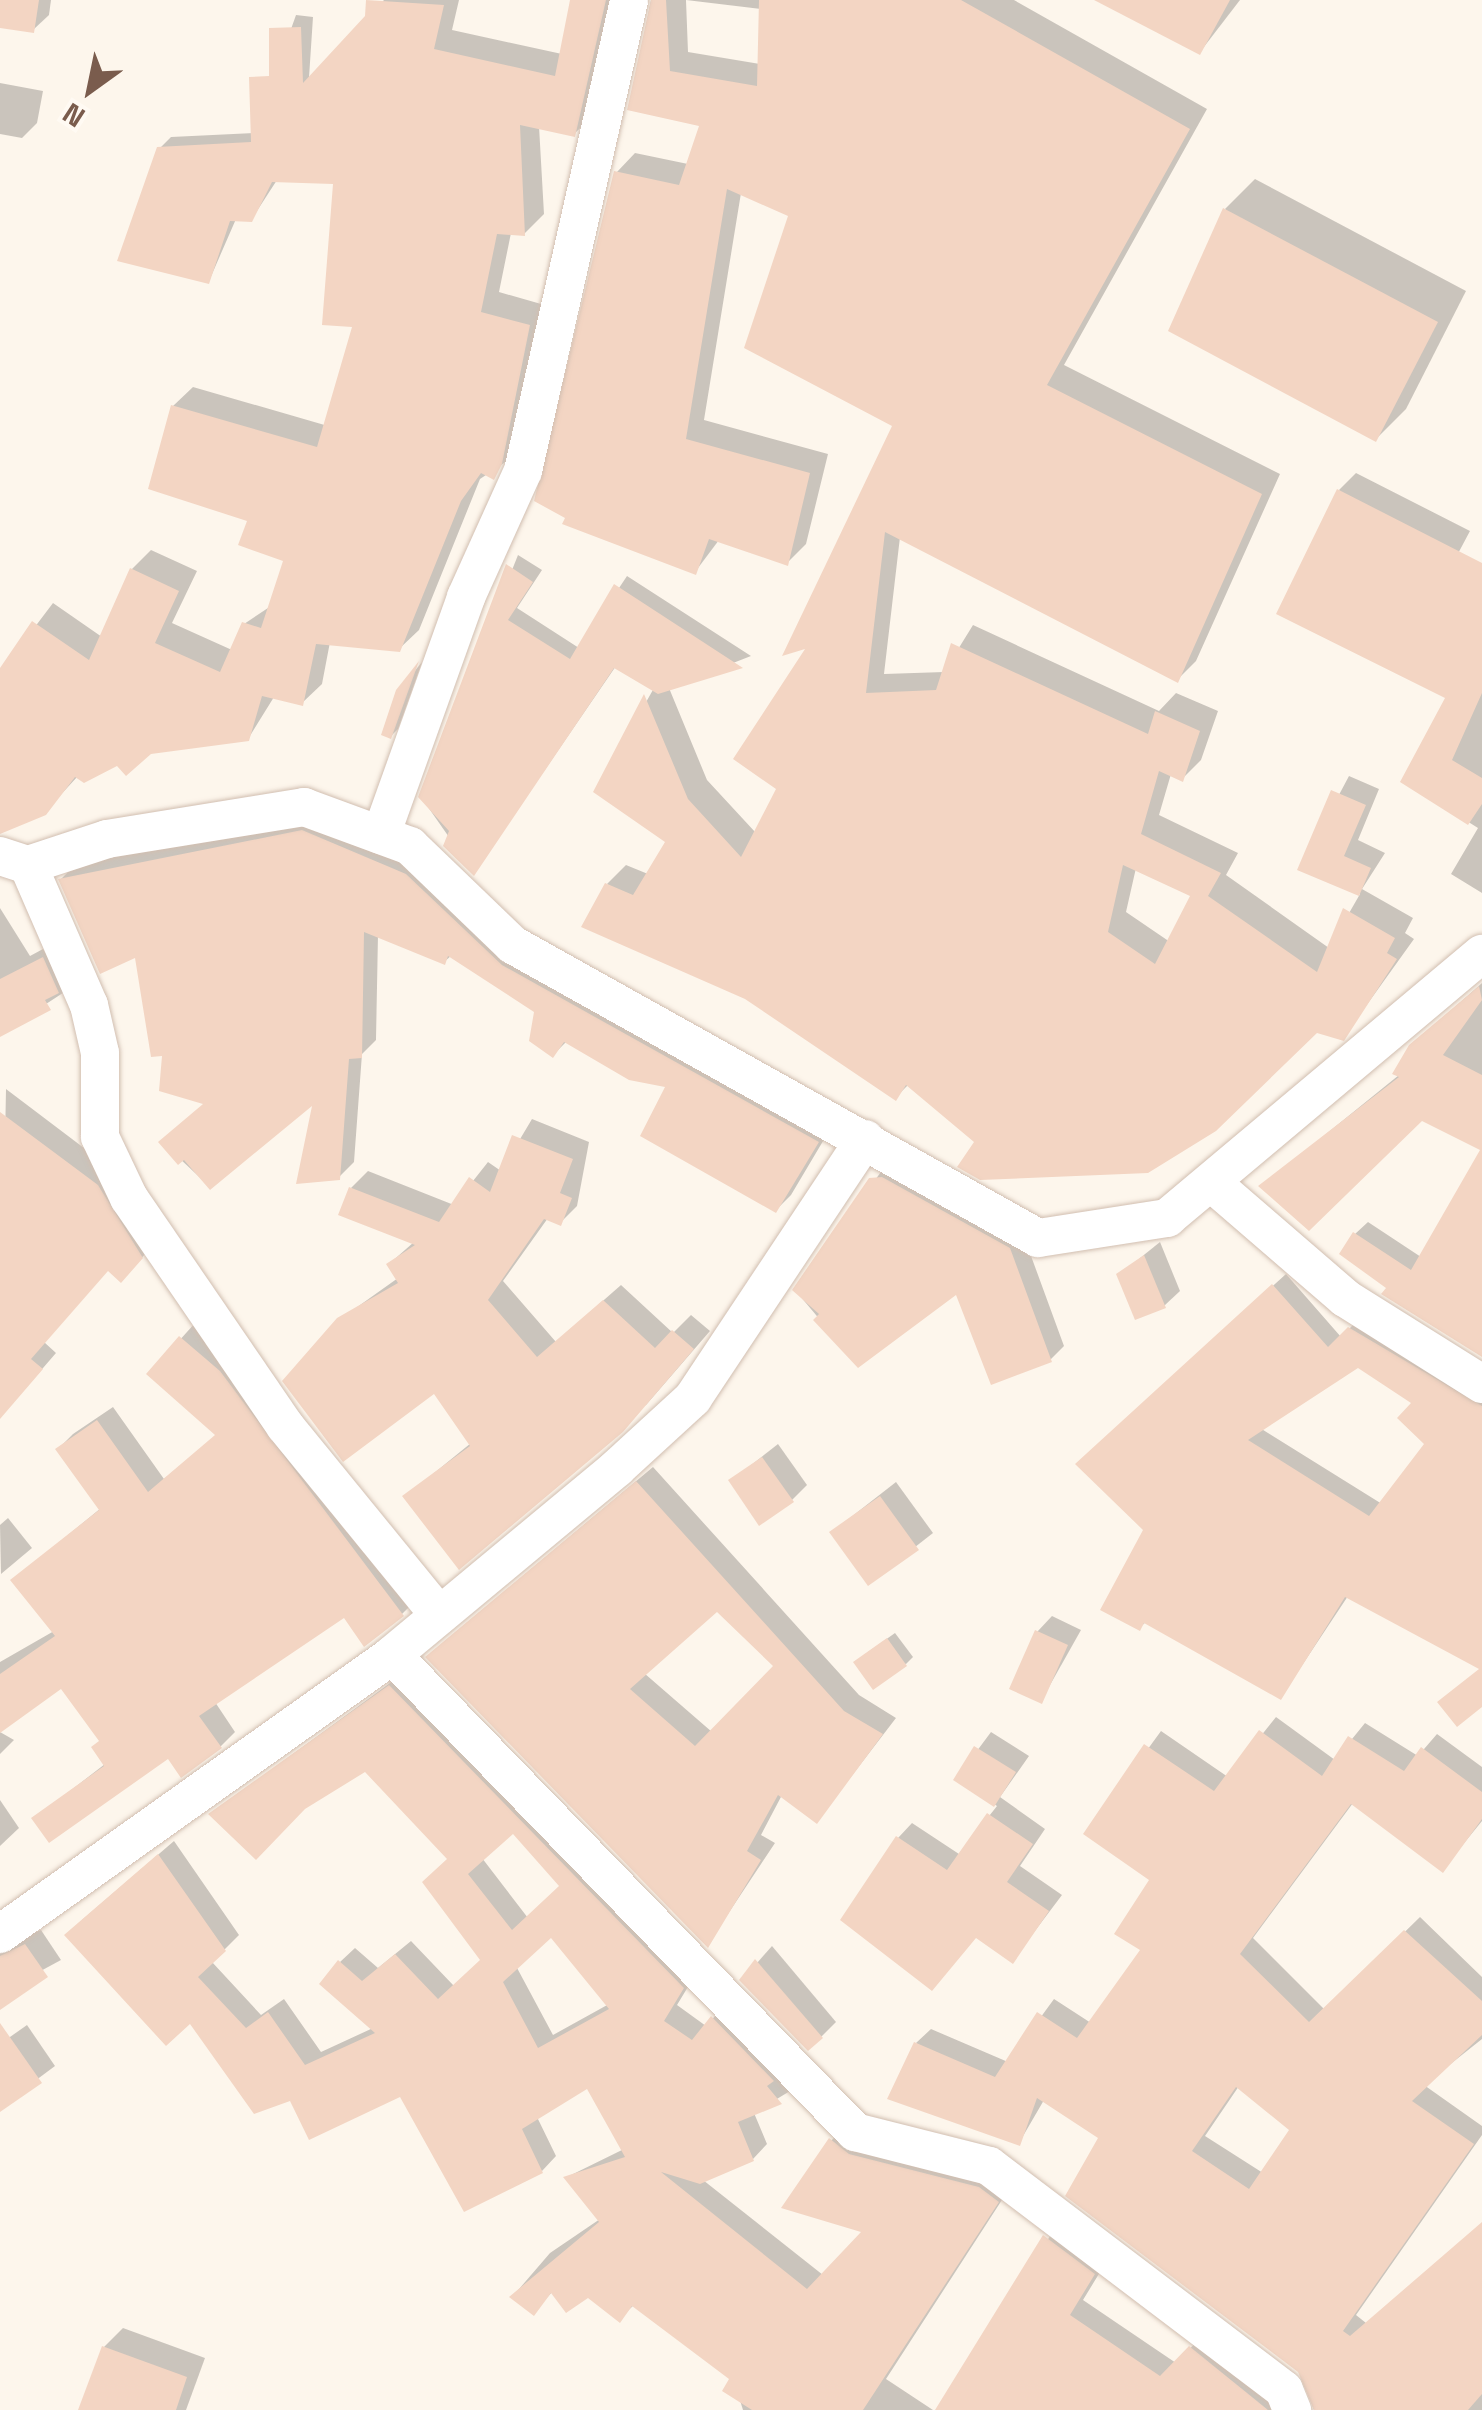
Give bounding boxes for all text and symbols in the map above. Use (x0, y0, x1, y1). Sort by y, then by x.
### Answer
north arrow (40, 40, 140, 140)
text: N (56, 95, 91, 135)

